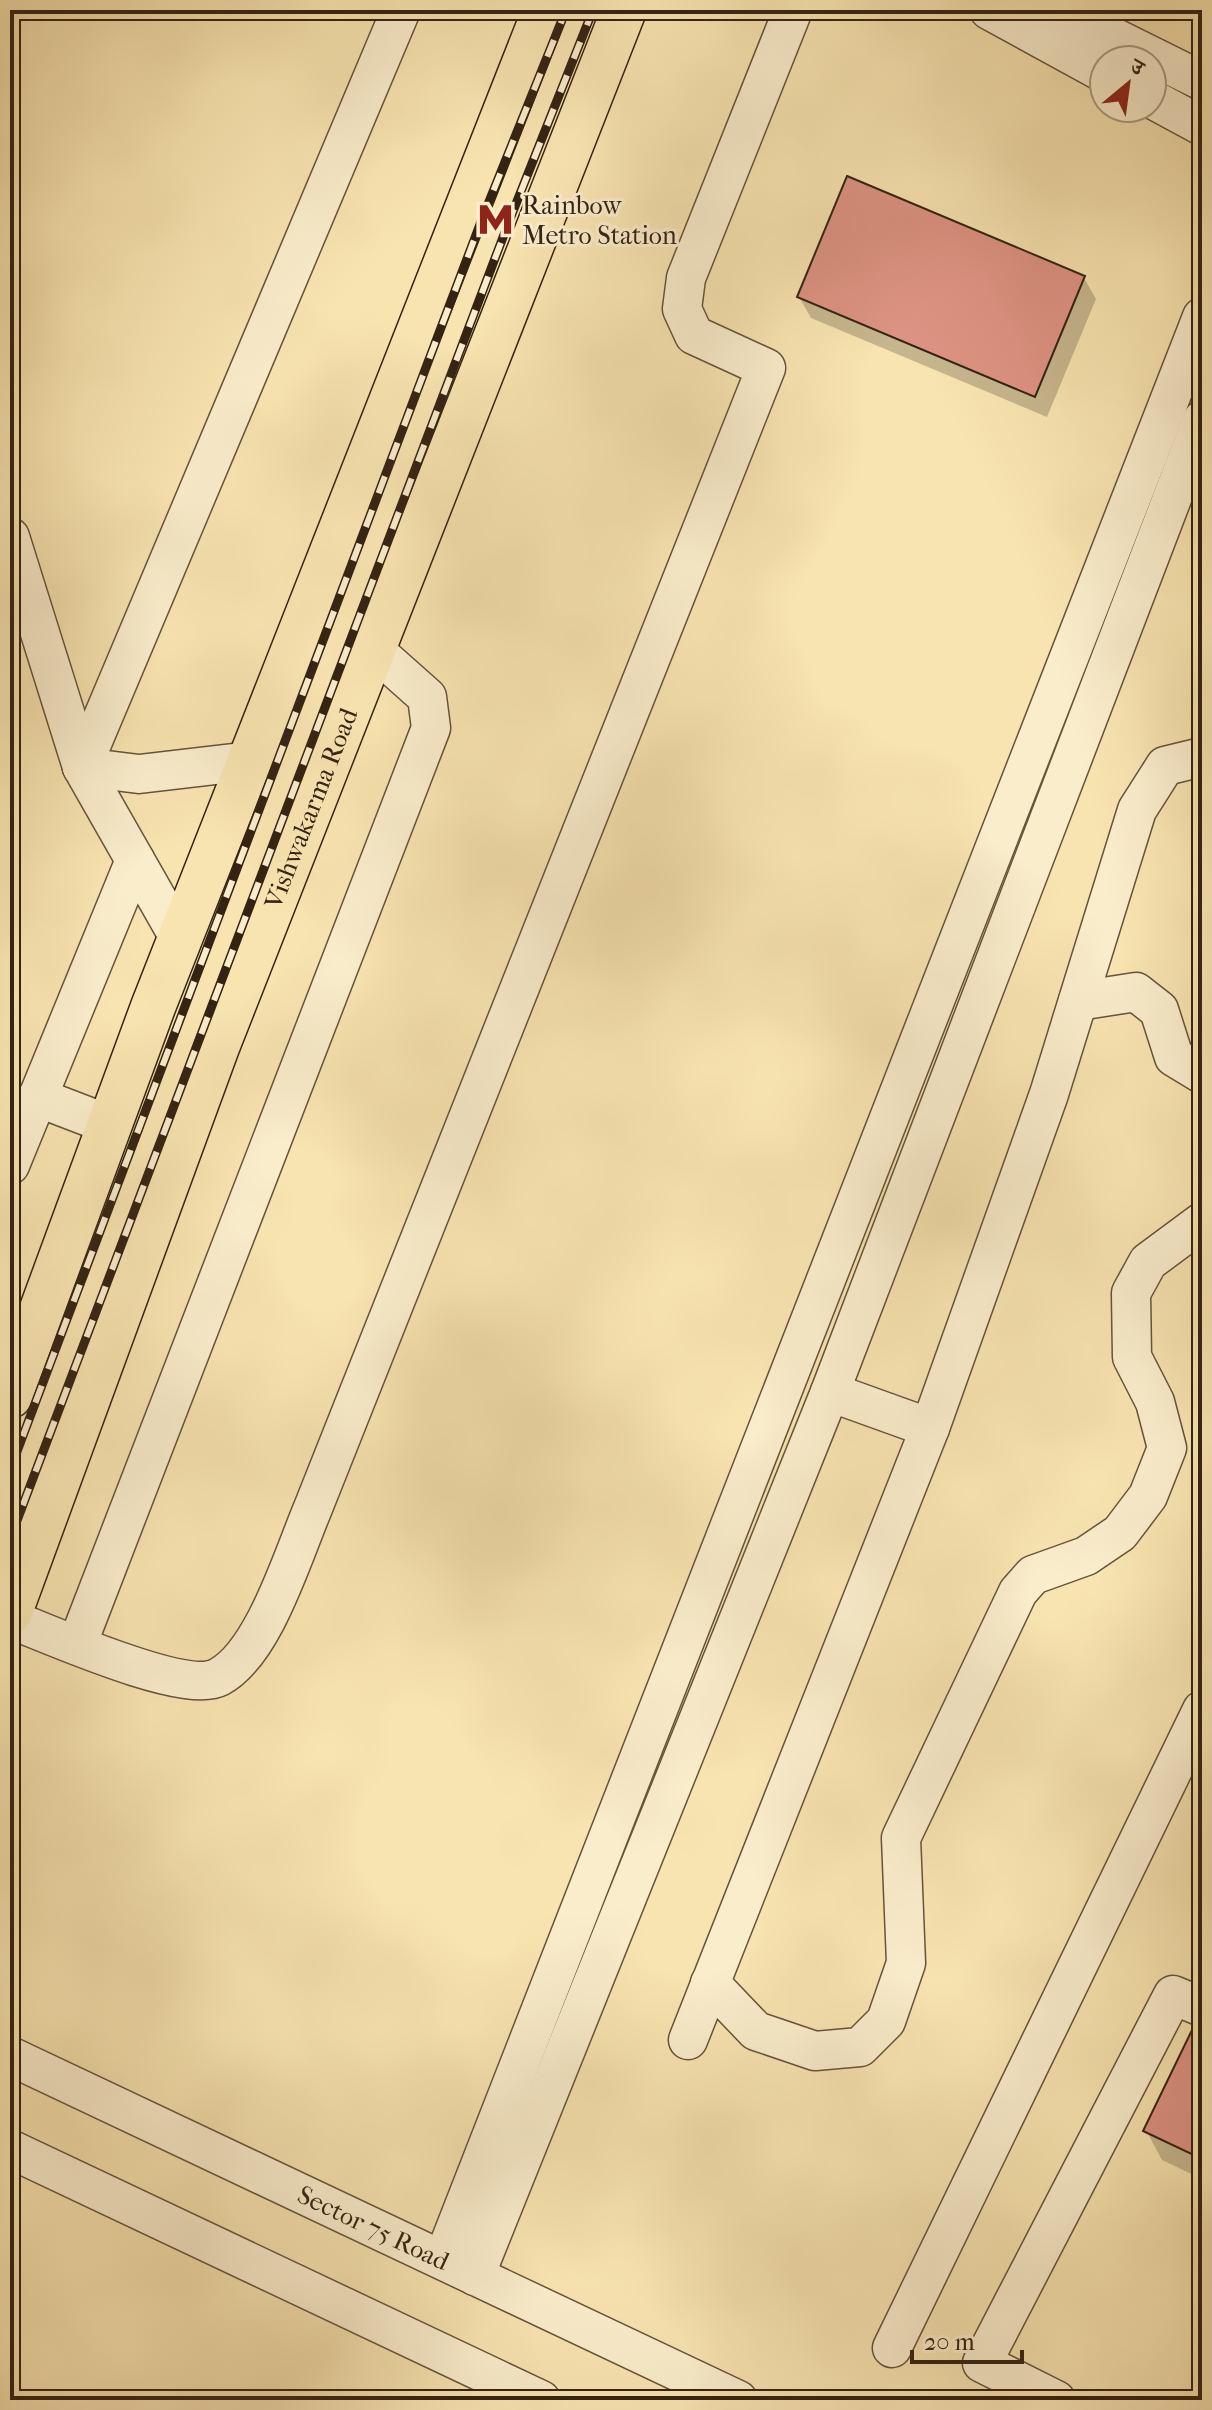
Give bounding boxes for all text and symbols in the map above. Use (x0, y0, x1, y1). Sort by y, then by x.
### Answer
north arrow (1088, 44, 1168, 124)
text: उ (1124, 52, 1150, 82)
place label: Rainbow Metro Station (522, 190, 677, 251)
metro station icon: Rainbow Metro Station (477, 201, 515, 239)
street label: Vishwakarma Road (257, 703, 364, 914)
street label: Sector 75 Road (293, 2179, 455, 2277)
scale bar (912, 2314, 1022, 2364)
text: 20 m (924, 2328, 975, 2356)

